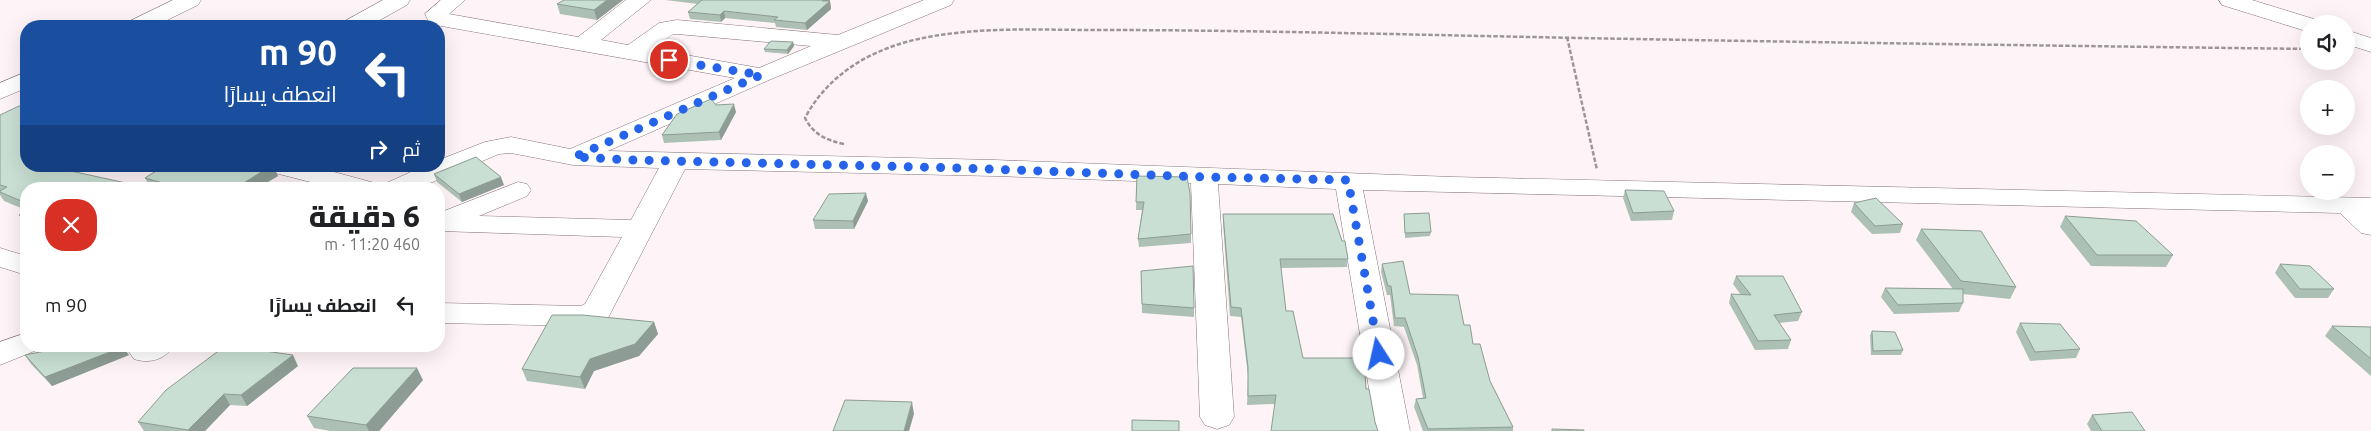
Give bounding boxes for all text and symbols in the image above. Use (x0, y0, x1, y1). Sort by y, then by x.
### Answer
map controls (2300, 15, 2355, 200)
button: sound (2300, 15, 2355, 70)
text: 90 m (259, 32, 337, 72)
pin (648, 39, 690, 81)
icon: left (355, 40, 420, 105)
icon: arrive (655, 46, 683, 74)
button: + (2300, 80, 2355, 135)
text: انعطف يسارًا (224, 81, 337, 106)
icon: right (364, 135, 392, 163)
text: ثم (402, 138, 420, 160)
button: − (2300, 145, 2355, 200)
button: close (45, 199, 97, 251)
text: 6 دقيقة (309, 199, 420, 233)
text: 460 m · 11:20 (324, 235, 420, 253)
icon: left (392, 291, 420, 319)
text: 90 m (45, 294, 87, 316)
text: انعطف يسارًا (269, 294, 377, 316)
position arrow (1352, 327, 1404, 379)

